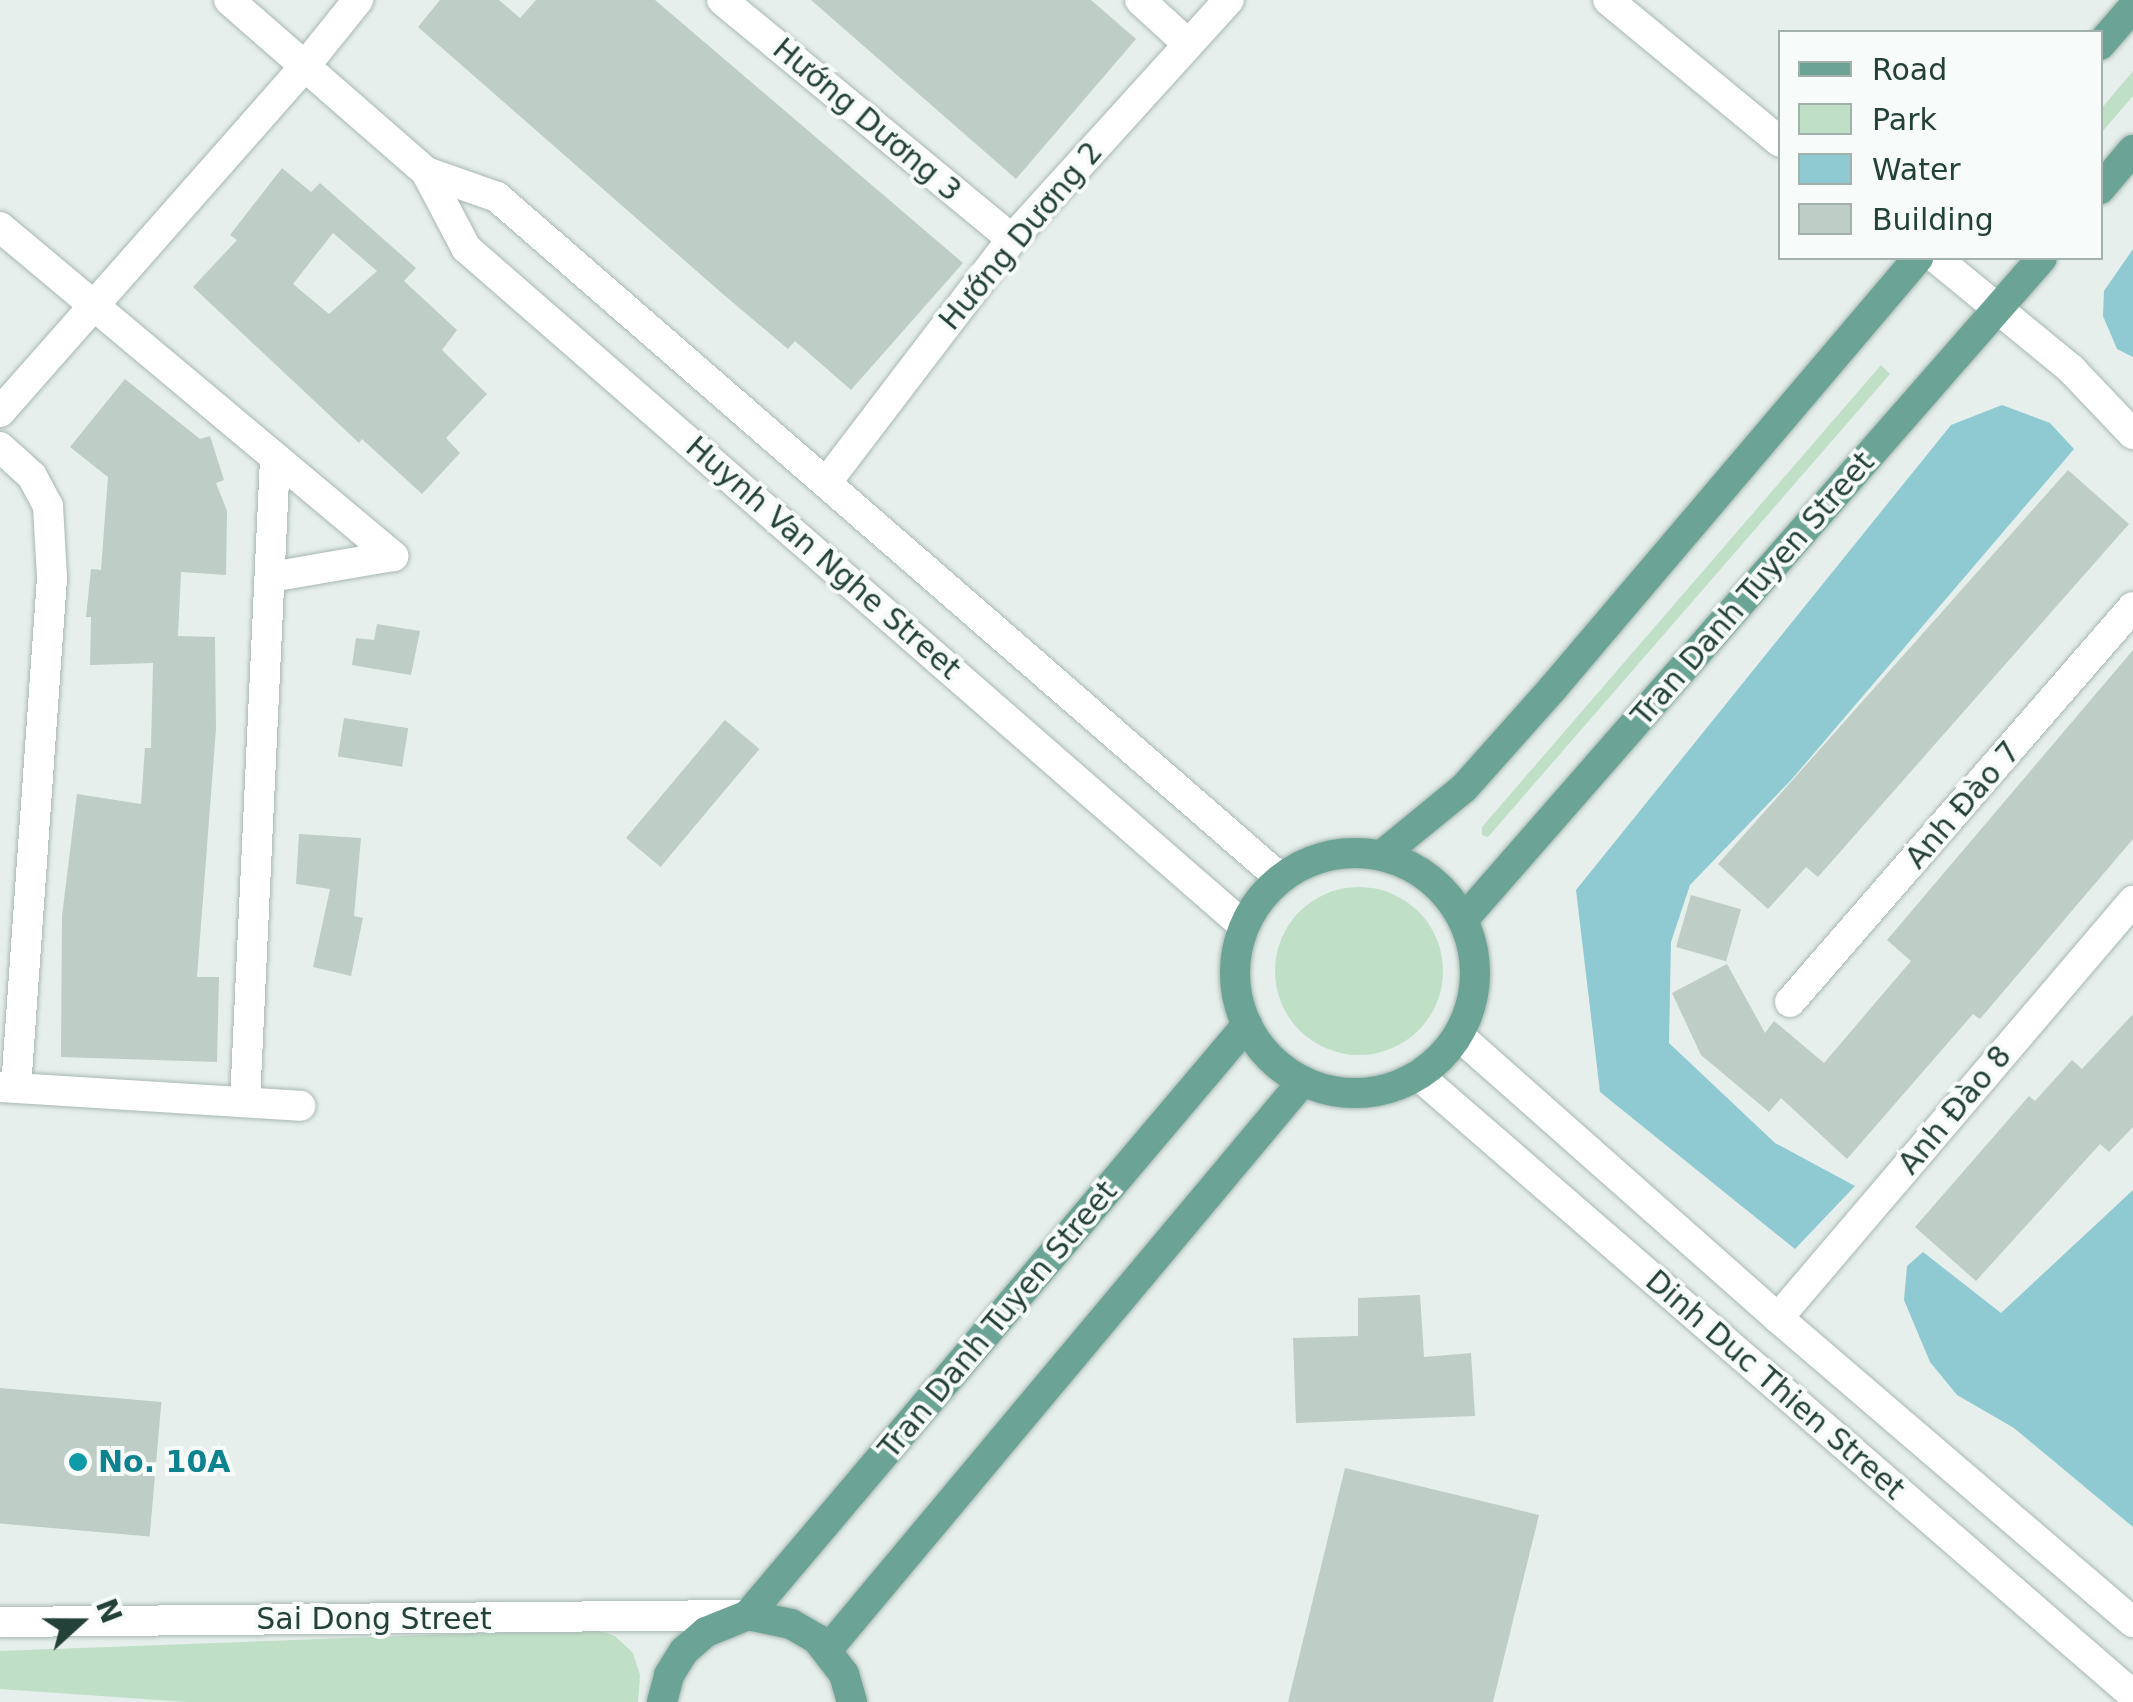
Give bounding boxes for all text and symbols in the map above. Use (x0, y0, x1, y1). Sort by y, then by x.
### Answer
legend (1778, 30, 2103, 260)
street label: Hướng Dương 3 (766, 31, 968, 209)
text: Road (1872, 52, 1947, 87)
text: Park (1872, 102, 1937, 137)
street label: Hướng Dương 2 (932, 135, 1110, 337)
text: Water (1872, 152, 1961, 187)
text: Building (1872, 202, 1994, 237)
street label: Huynh Van Nghe Street (678, 429, 968, 687)
street label: Tran Danh Tuyen Street (1624, 445, 1882, 733)
street label: Anh Đào 7 (1898, 734, 2028, 876)
street label: Anh Đào 8 (1891, 1038, 2019, 1182)
street label: Tran Danh Tuyen Street (871, 1174, 1125, 1466)
street label: Dinh Duc Thien Street (1638, 1263, 1912, 1507)
place label: No. 10A (98, 1444, 231, 1480)
marker: No. 10A (67, 1451, 89, 1473)
north arrow (30, 1572, 130, 1672)
text: N (89, 1594, 128, 1628)
street label: Sai Dong Street (256, 1601, 492, 1637)

